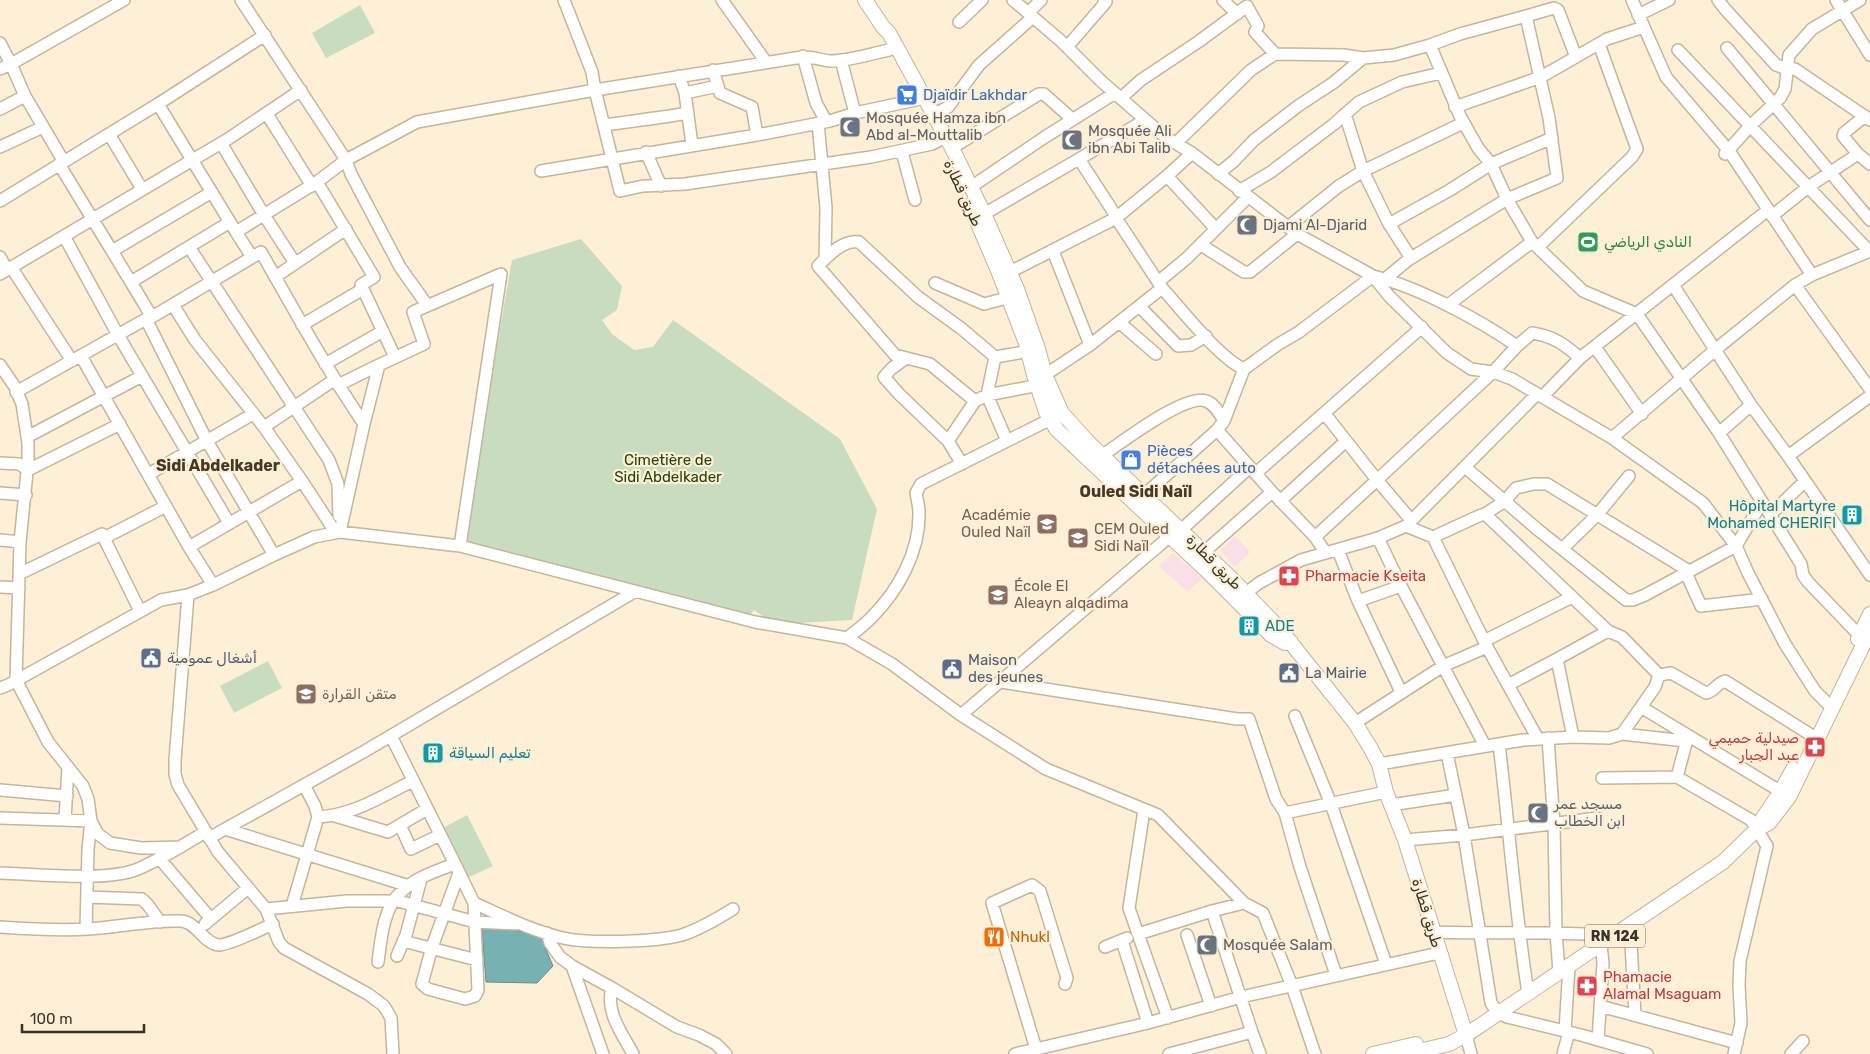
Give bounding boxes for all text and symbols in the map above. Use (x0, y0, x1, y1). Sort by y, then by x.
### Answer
supermarket icon: Djaïdir Lakhdar (895, 83, 919, 107)
place label: Djaïdir Lakhdar (923, 86, 1027, 104)
place label: Mosquée Hamza ibn Abd al-Mouttalib (866, 109, 1006, 144)
mosque icon: Mosquée Hamza ibn Abd al-Mouttalib (838, 115, 862, 139)
place label: Mosquée Ali ibn Abi Talib (1088, 122, 1172, 157)
mosque icon: Mosquée Ali ibn Abi Talib (1060, 128, 1084, 152)
street label: طريق قطارة (940, 157, 986, 229)
mosque icon: Djami Al-Djarid (1235, 213, 1259, 237)
place label: Djami Al-Djarid (1263, 216, 1367, 234)
sports icon: النادي الرياضي (1576, 230, 1600, 254)
place label: النادي الرياضي (1604, 233, 1692, 254)
place label: Pièces détachées auto (1147, 442, 1256, 477)
shop icon: Pièces détachées auto (1119, 448, 1143, 472)
park label: Cimetière de Sidi Abdelkader (614, 451, 722, 486)
district label: Sidi Abdelkader (156, 456, 281, 475)
district label: Ouled Sidi Naïl (1080, 482, 1192, 501)
place label: Hôpital Martyre Mohamed CHERIFI (1707, 497, 1836, 532)
building icon: Hôpital Martyre Mohamed CHERIFI (1840, 503, 1864, 527)
place label: Académie Ouled Naïl (961, 506, 1031, 541)
school or university icon: Académie Ouled Naïl (1035, 512, 1059, 536)
place label: CEM Ouled Sidi Naïl (1094, 520, 1169, 555)
school or university icon: CEM Ouled Sidi Naïl (1066, 526, 1090, 550)
street label: طريق قطارة (1182, 530, 1246, 594)
pharmacy icon: Pharmacie Kseita (1277, 564, 1301, 588)
place label: Pharmacie Kseita (1305, 567, 1426, 585)
place label: École El Aleayn alqadima (1014, 577, 1129, 612)
school or university icon: École El Aleayn alqadima (986, 583, 1010, 607)
building icon: ADE (1237, 614, 1261, 638)
place label: ADE (1265, 617, 1294, 635)
public building icon: أشغال عمومية (139, 646, 163, 670)
place label: أشغال عمومية (167, 649, 257, 667)
place label: Maison des jeunes (968, 651, 1043, 686)
public building icon: Maison des jeunes (940, 657, 964, 681)
public building icon: La Mairie (1277, 661, 1301, 685)
place label: La Mairie (1305, 664, 1367, 682)
school or university icon: متقن القرارة (294, 682, 318, 706)
place label: متقن القرارة (322, 685, 397, 703)
place label: صيدلية حميمي عبد الجبار (1708, 729, 1799, 764)
pharmacy icon: صيدلية حميمي عبد الجبار (1803, 735, 1827, 759)
building icon: تعليم السياقة (421, 741, 445, 765)
place label: تعليم السياقة (449, 744, 531, 763)
place label: مسجد عمر ابن الخطاب (1553, 795, 1625, 830)
mosque icon: مسجد عمر ابن الخطاب (1526, 801, 1550, 825)
street label: طريق قطارة (1408, 876, 1446, 950)
road number: RN 124 (1585, 924, 1645, 948)
restaurant icon: Nhukl (982, 925, 1006, 949)
place label: Nhukl (1010, 928, 1050, 946)
mosque icon: Mosquée Salam (1195, 933, 1219, 957)
place label: Mosquée Salam (1223, 936, 1333, 954)
place label: Phamacie Alamal Msaguam (1603, 968, 1721, 1003)
pharmacy icon: Phamacie Alamal Msaguam (1575, 974, 1599, 998)
scale bar (22, 1002, 145, 1034)
text: 100 m (30, 1010, 72, 1028)

